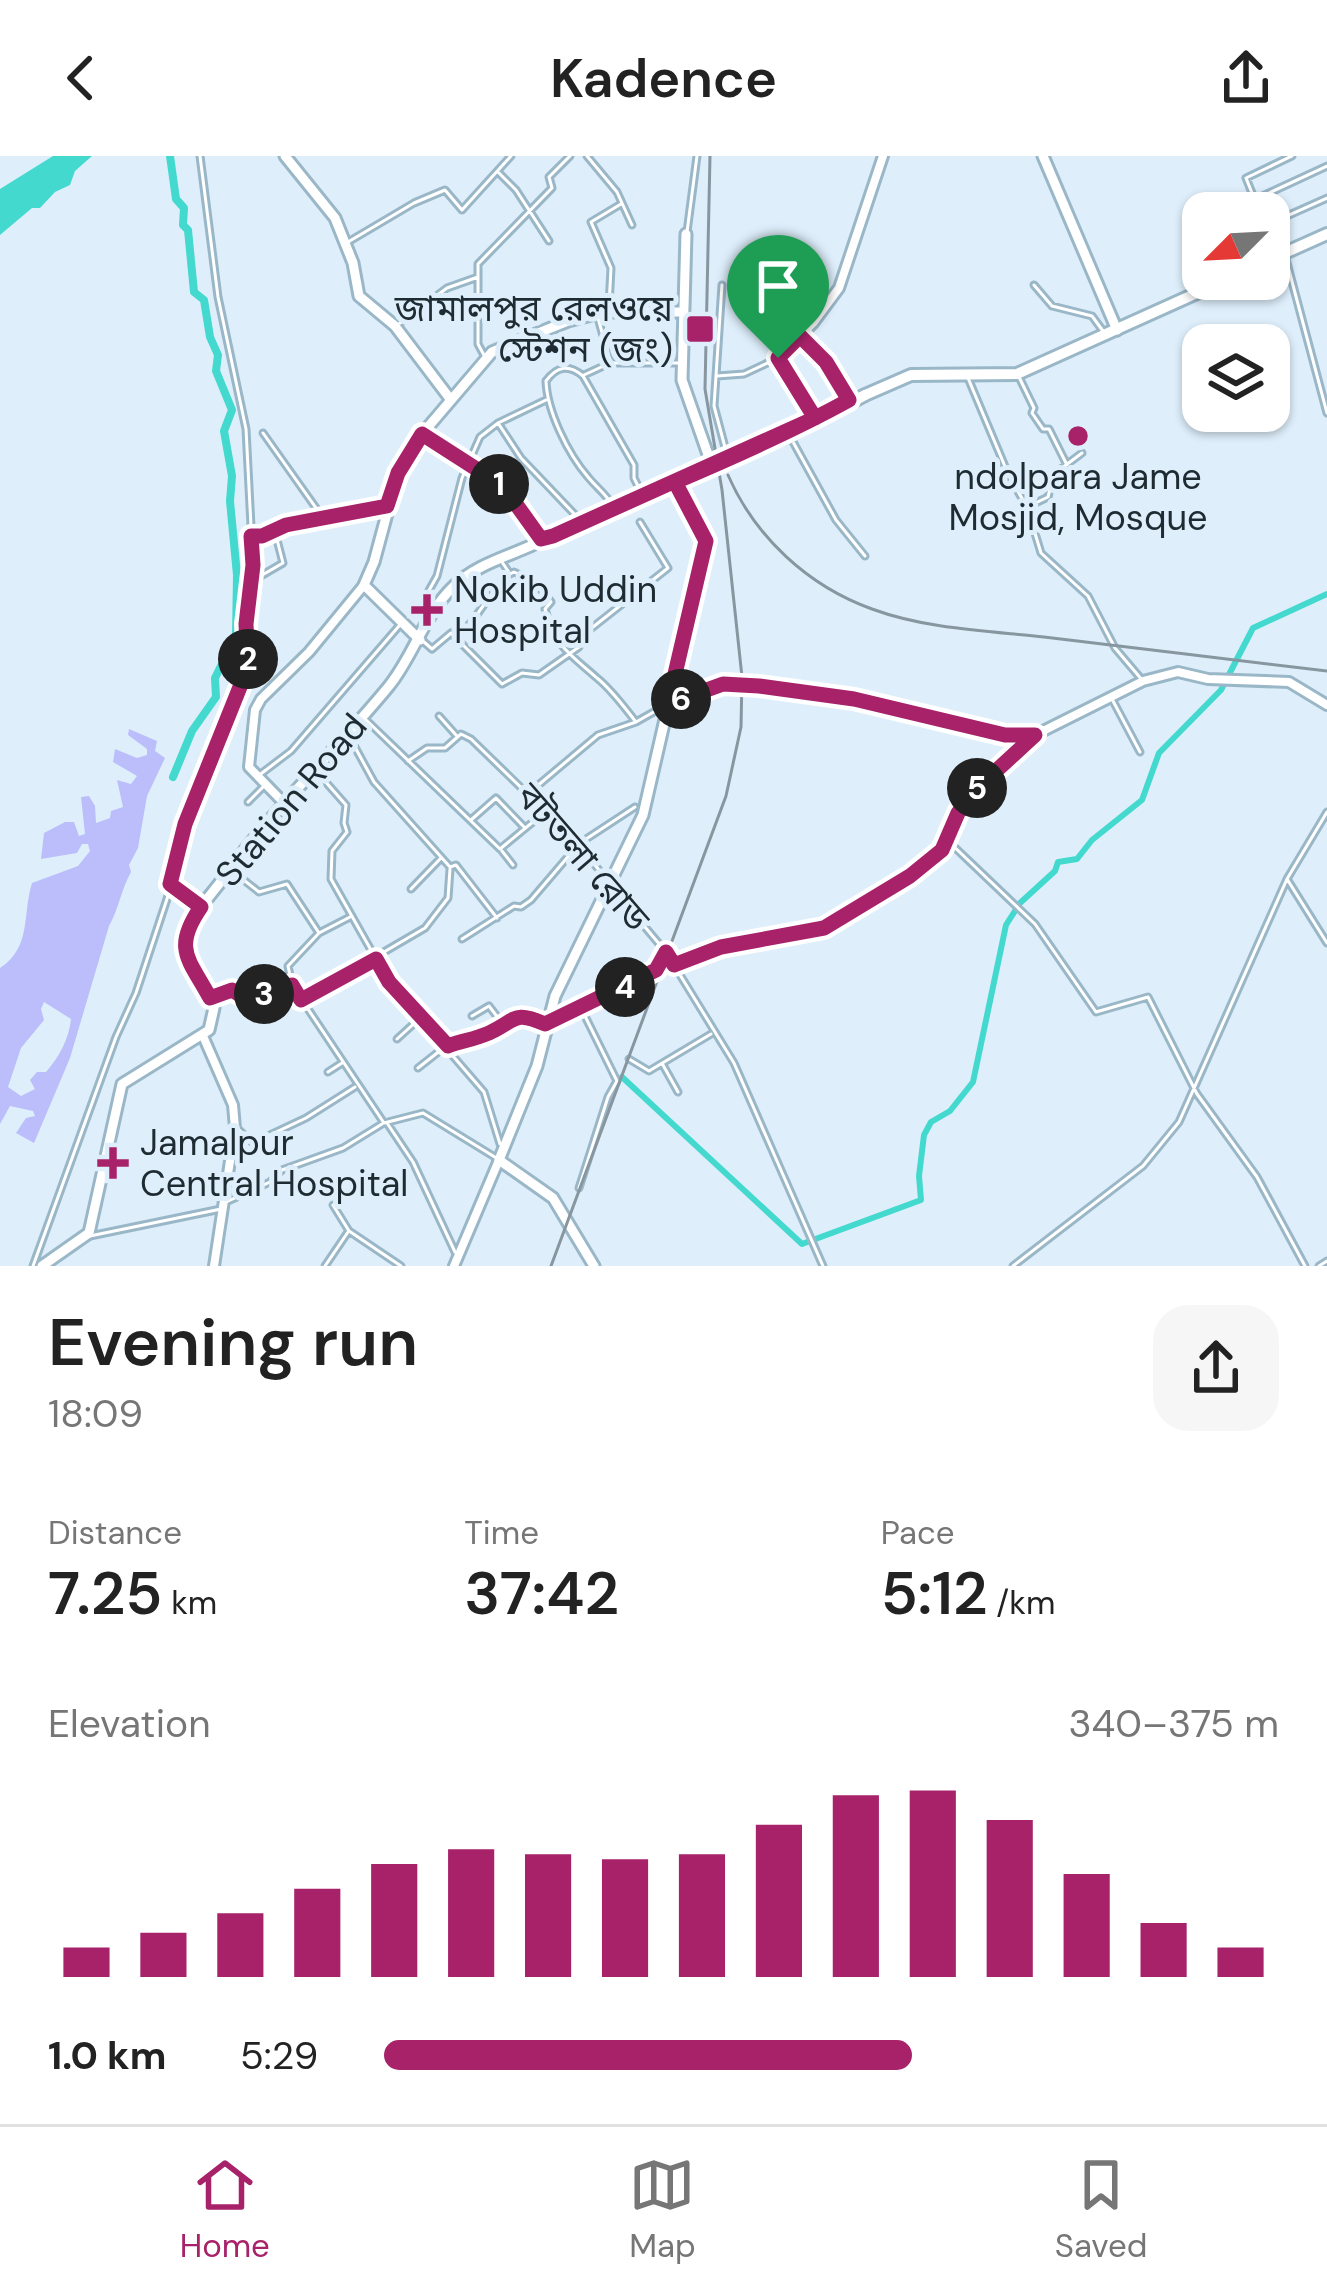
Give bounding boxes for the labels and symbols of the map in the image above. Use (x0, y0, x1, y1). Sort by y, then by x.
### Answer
north arrow (1182, 192, 1290, 300)
pin (727, 235, 829, 358)
place label: জামালপুর রেলওয়ে স্টেশন (জং) (394, 285, 673, 373)
marker: জামালপুর রেলওয়ে স্টেশন (জং) (684, 313, 716, 345)
marker: ndolpara Jame Mosjid, Mosque (1065, 423, 1091, 449)
place label: ndolpara Jame Mosjid, Mosque (948, 453, 1208, 541)
pin: 1 (469, 454, 529, 514)
place label: Nokib Uddin Hospital (454, 566, 657, 654)
marker: Nokib Uddin Hospital (411, 594, 443, 626)
pin: 2 (218, 629, 278, 689)
pin: 6 (651, 669, 711, 729)
street label: Station Road (205, 704, 377, 896)
pin: 5 (947, 758, 1007, 818)
street label: বটতলা রোড (505, 772, 661, 941)
pin: 4 (595, 957, 655, 1017)
pin: 3 (234, 964, 294, 1024)
place label: Jamalpur Central Hospital (140, 1119, 408, 1207)
marker: Jamalpur Central Hospital (97, 1147, 129, 1179)

